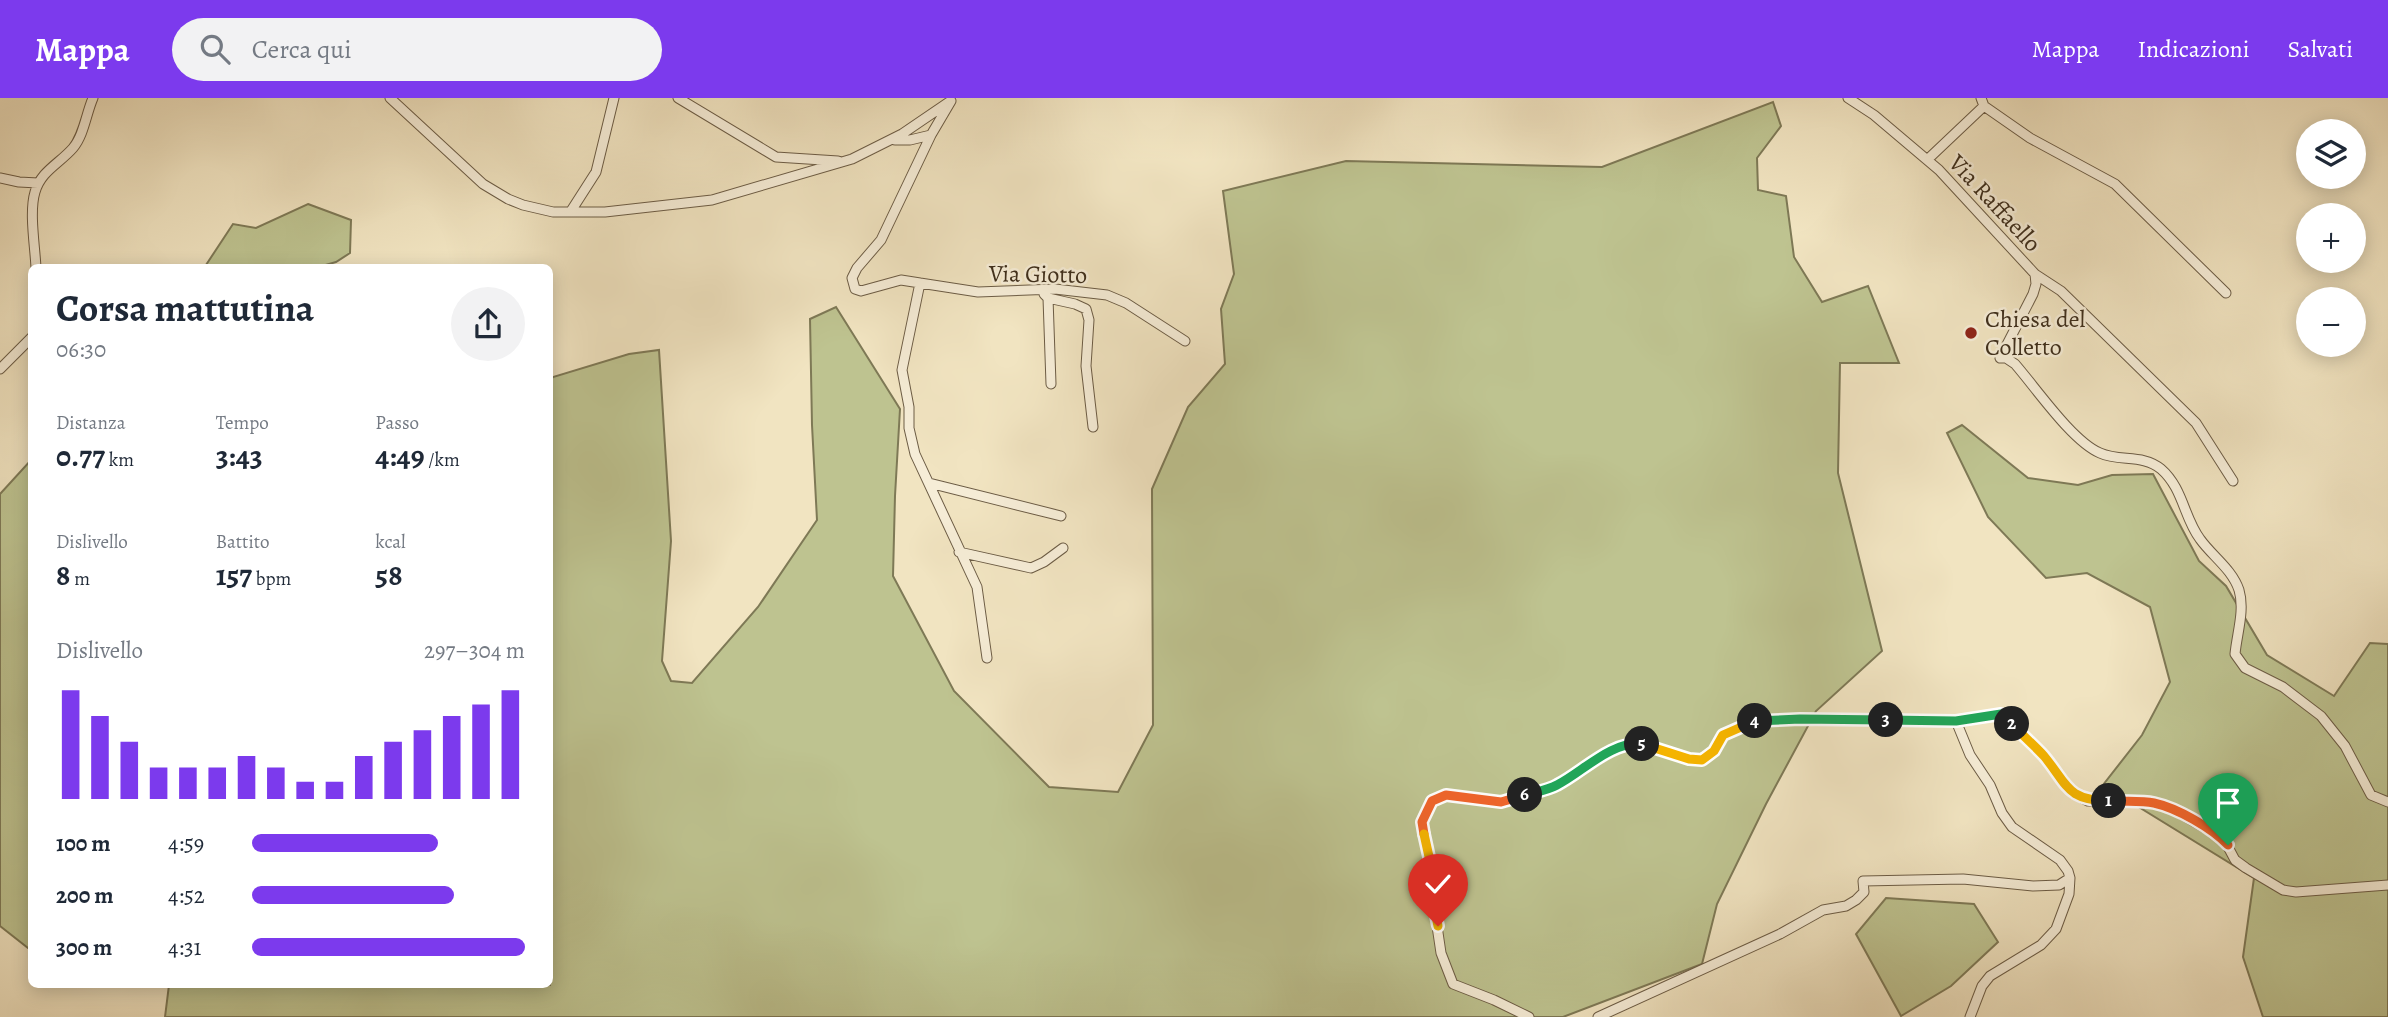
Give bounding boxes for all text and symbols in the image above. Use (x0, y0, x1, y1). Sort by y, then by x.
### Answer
search box (172, 18, 662, 81)
text: Mappa (35, 27, 130, 72)
icon: search (196, 30, 234, 68)
text: Cerca qui (252, 32, 352, 67)
text: Mappa (2032, 33, 2100, 65)
text: Indicazioni (2138, 33, 2250, 65)
text: Salvati (2288, 33, 2353, 65)
map controls (2296, 119, 2366, 357)
button: layers (2296, 119, 2366, 189)
street label: Via Raffaello (1941, 147, 2048, 259)
button: + (2296, 203, 2366, 273)
street label: Via Giotto (988, 257, 1088, 291)
text: Corsa mattutina (56, 282, 314, 334)
button: share (451, 287, 525, 361)
button: − (2296, 287, 2366, 357)
place label: Chiesa del Colletto (1985, 303, 2086, 363)
marker: Chiesa del Colletto (1963, 325, 1979, 341)
text: 06:30 (56, 334, 106, 365)
text: Distanza (56, 410, 125, 436)
text: Tempo (216, 410, 269, 436)
text: Passo (375, 410, 419, 436)
text: 0.77 (56, 436, 105, 476)
text: 3:43 (216, 436, 263, 476)
text: 4:49 (375, 436, 425, 476)
text: km (105, 447, 134, 473)
text: /km (425, 447, 460, 473)
text: Dislivello (56, 529, 128, 555)
text: Battito (216, 529, 269, 555)
text: kcal (375, 529, 406, 555)
text: 8 (56, 555, 70, 595)
text: 157 (216, 555, 252, 595)
text: 58 (375, 555, 403, 595)
text: m (70, 566, 90, 592)
text: bpm (252, 566, 291, 592)
text: Dislivello (56, 635, 143, 666)
text: 297–304 m (424, 635, 525, 666)
pin: 3 (1868, 702, 1904, 738)
pin: 4 (1738, 704, 1772, 738)
text: 3 (1881, 706, 1890, 732)
pin: 2 (1994, 706, 2030, 742)
text: 4 (1750, 707, 1759, 733)
text: 2 (2007, 710, 2016, 736)
pin: 5 (1624, 726, 1660, 762)
text: 5 (1637, 730, 1646, 756)
pin (2198, 773, 2258, 845)
pin: 6 (1508, 778, 1542, 812)
text: 6 (1520, 781, 1529, 807)
pin: 1 (2092, 784, 2126, 818)
icon: arrive (2209, 784, 2247, 822)
text: 1 (2105, 787, 2112, 813)
text: 100 m (56, 828, 111, 859)
text: 4:59 (168, 828, 204, 859)
pin (1408, 854, 1468, 926)
icon: check (1419, 865, 1457, 903)
text: 200 m (56, 880, 114, 911)
text: 4:52 (168, 880, 205, 911)
text: 300 m (56, 932, 112, 963)
text: 4:31 (168, 932, 201, 963)

